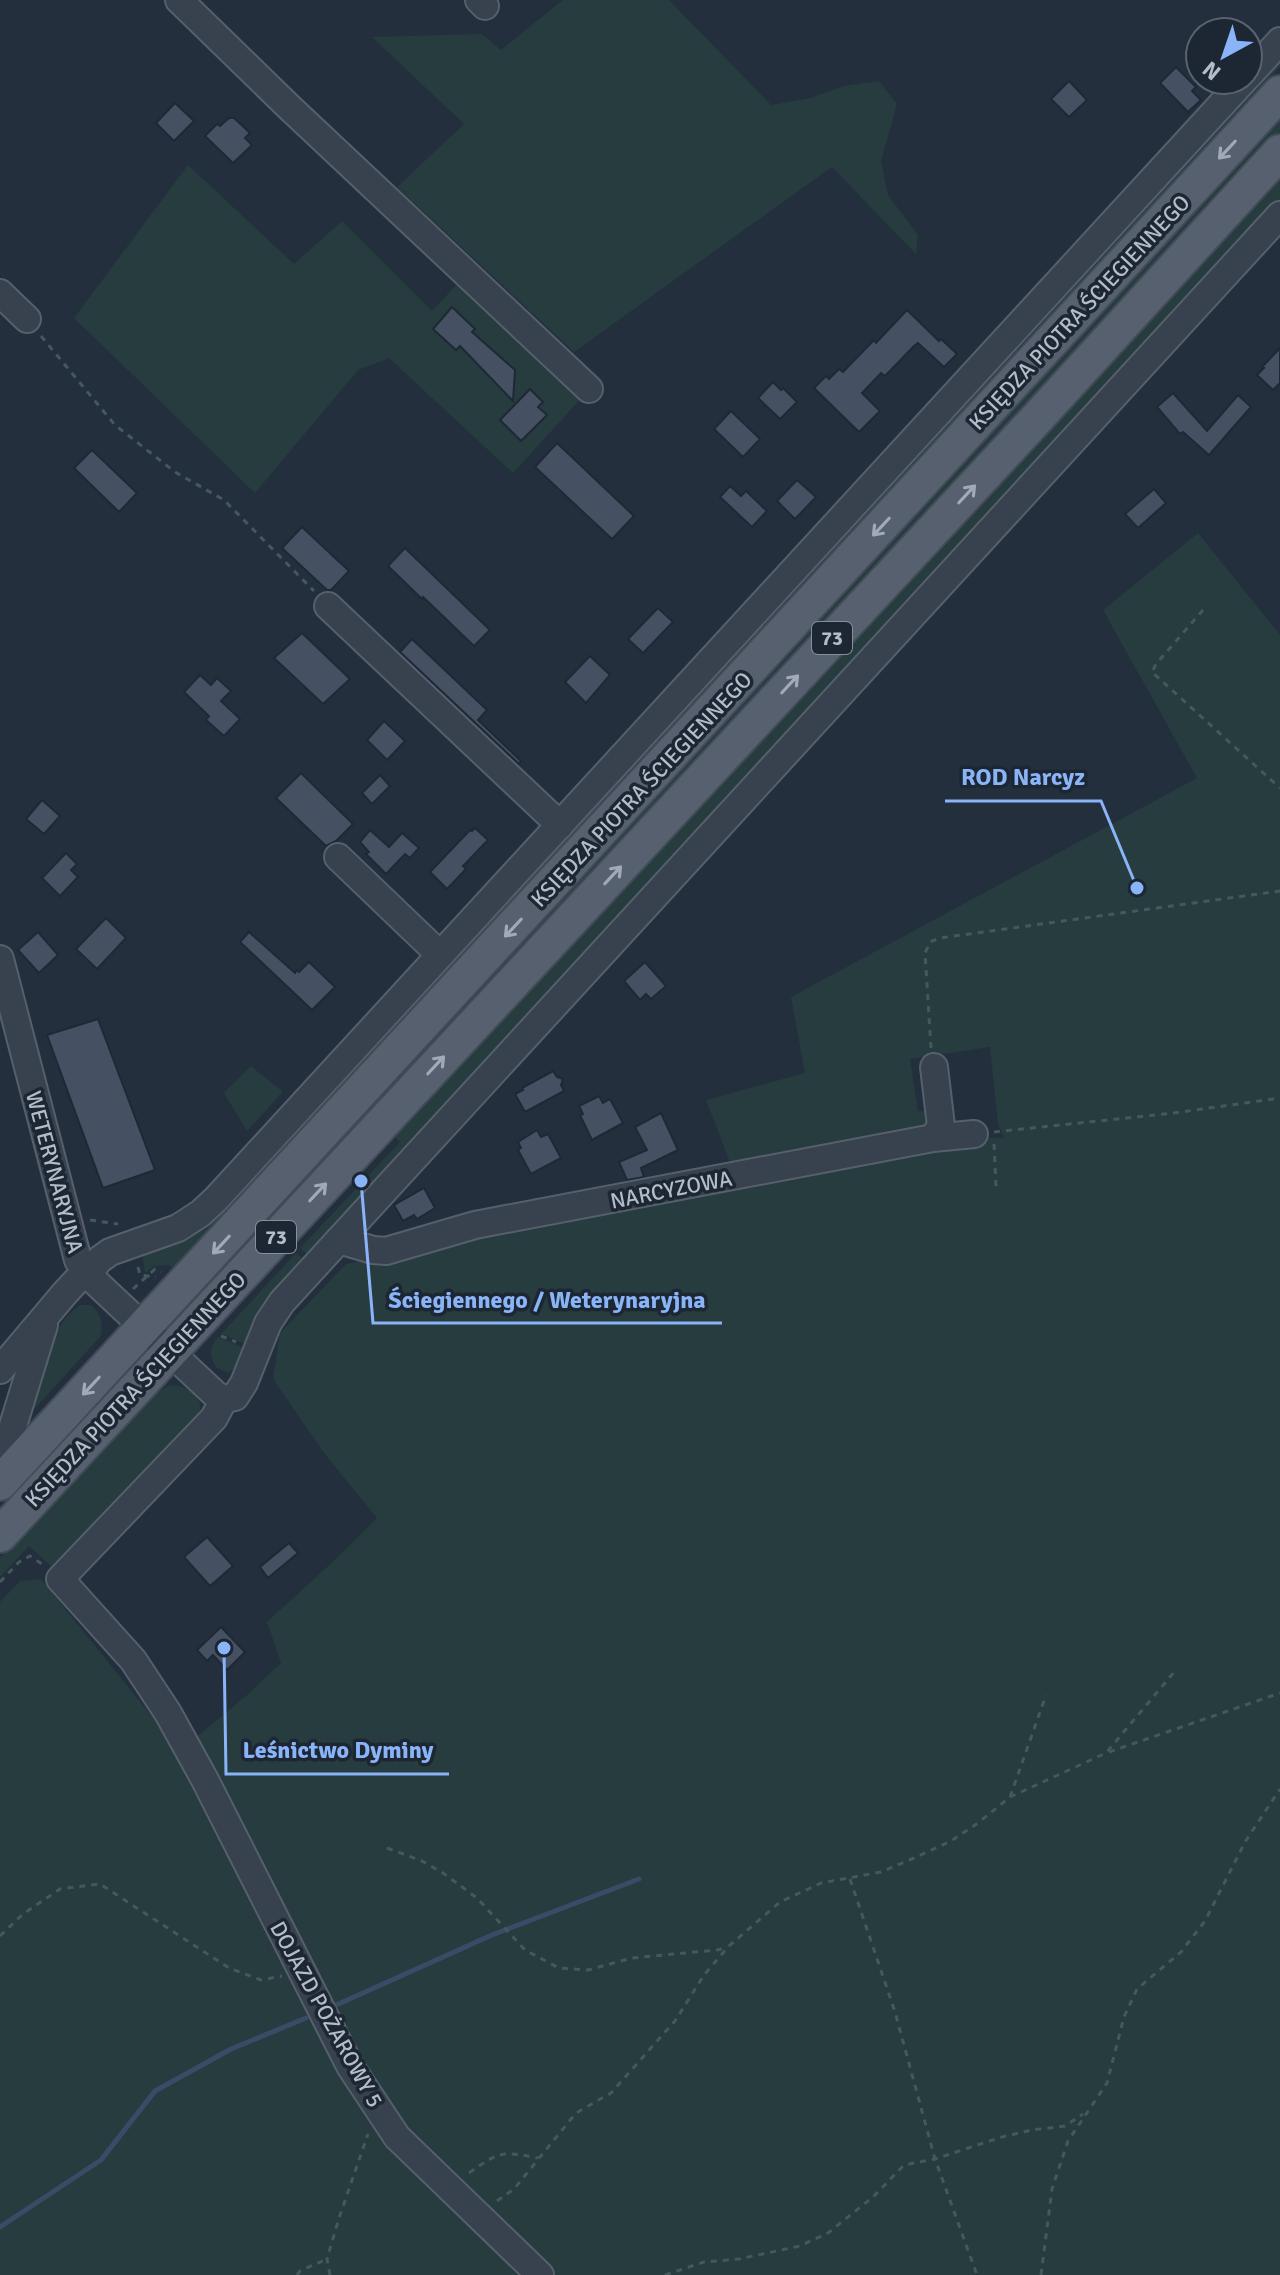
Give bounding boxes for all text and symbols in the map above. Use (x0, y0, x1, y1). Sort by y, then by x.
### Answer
north arrow (1184, 16, 1264, 96)
text: N (1197, 56, 1226, 86)
one-way arrow (1219, 140, 1237, 160)
street label: KSIĘDZA PIOTRA ŚCIEGIENNEGO (963, 189, 1196, 436)
one-way arrow (957, 484, 975, 504)
one-way arrow (872, 517, 890, 537)
road number: 73 (812, 622, 852, 654)
street label: KSIĘDZA PIOTRA ŚCIEGIENNEGO (525, 666, 758, 913)
one-way arrow (780, 674, 799, 694)
callout: ROD Narcyz (945, 753, 1101, 801)
text: ROD Narcyz (961, 762, 1085, 792)
one-way arrow (603, 865, 621, 885)
one-way arrow (504, 917, 522, 937)
one-way arrow (426, 1055, 445, 1075)
street label: WETERYNARYJNA (20, 1088, 89, 1257)
street label: NARCYZOWA (608, 1164, 735, 1215)
one-way arrow (308, 1183, 327, 1202)
road number: 73 (256, 1221, 296, 1253)
one-way arrow (213, 1234, 231, 1254)
street label: KSIĘDZA PIOTRA ŚCIEGIENNEGO (19, 1266, 252, 1513)
callout: Ściegiennego / Weterynaryjna (373, 1275, 722, 1323)
text: Ściegiennego / Weterynaryjna (388, 1285, 706, 1315)
one-way arrow (82, 1375, 100, 1395)
callout: Leśnictwo Dyminy (226, 1726, 449, 1774)
text: Leśnictwo Dyminy (242, 1735, 434, 1765)
street label: DOJAZD POŻAROWY 5 (264, 1916, 389, 2112)

